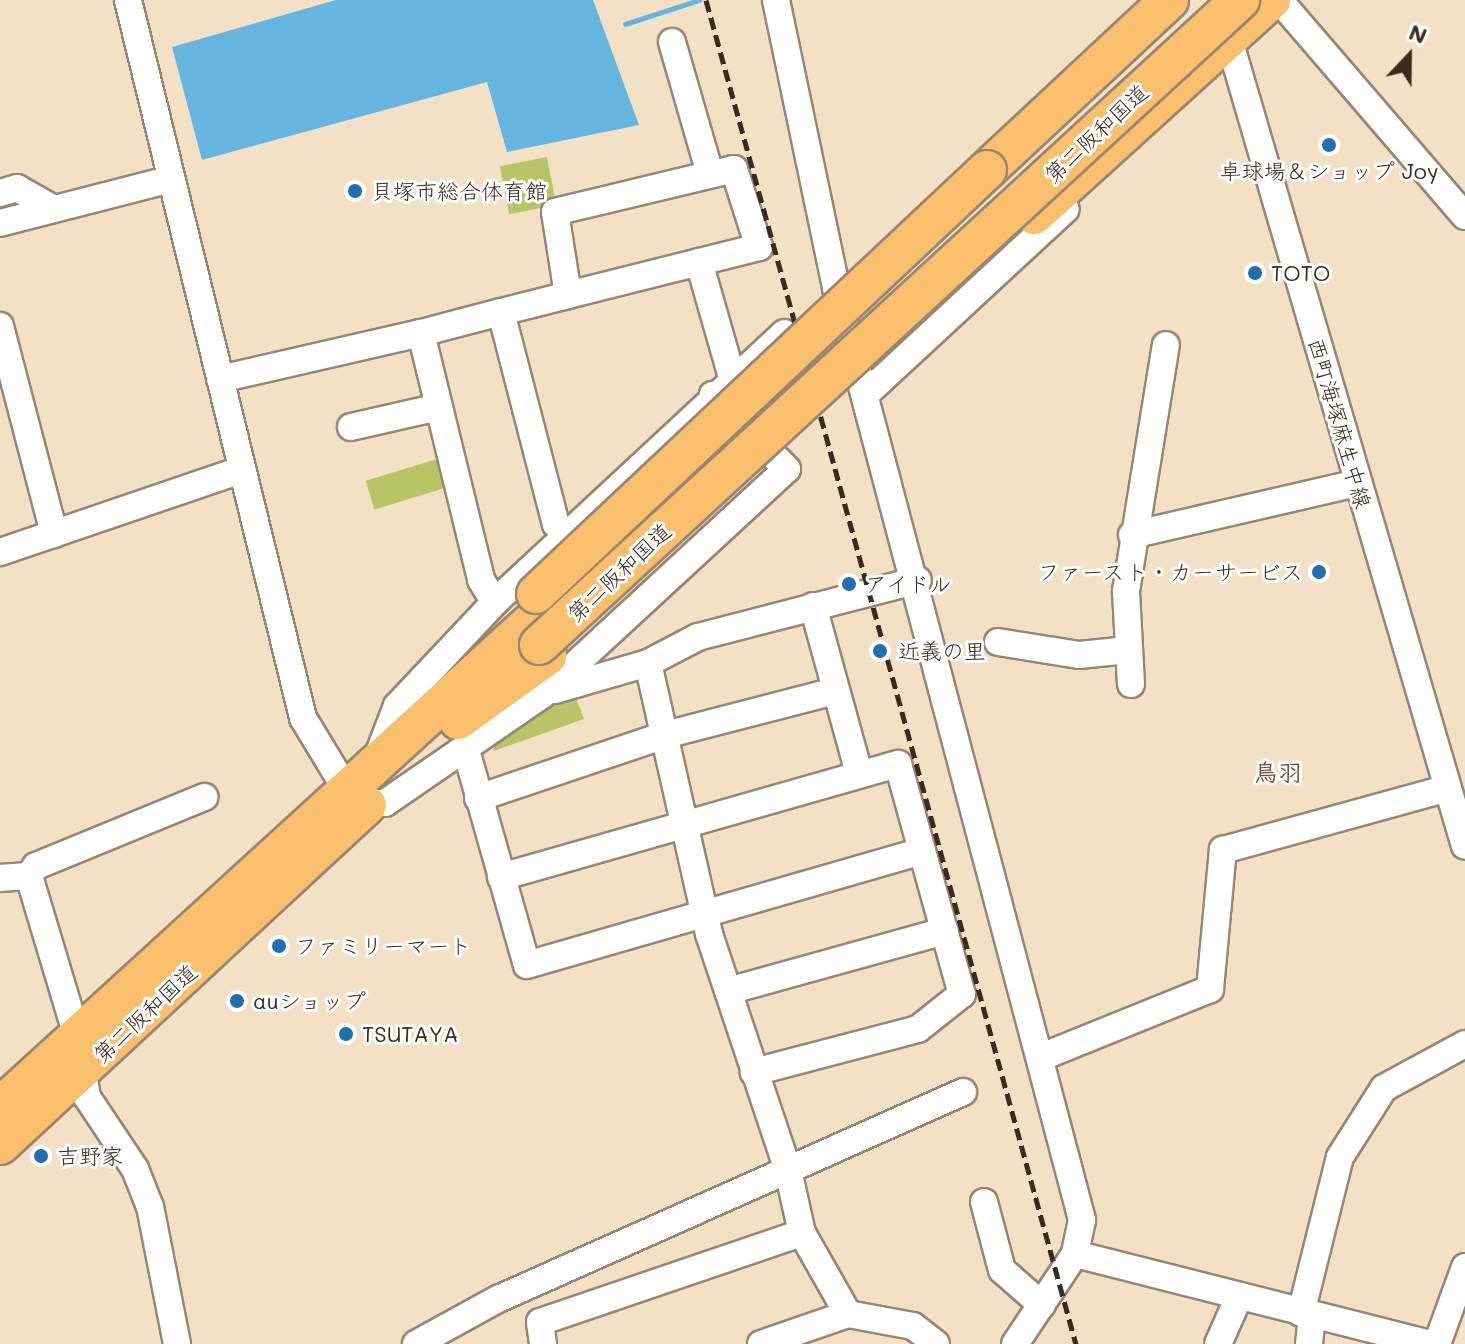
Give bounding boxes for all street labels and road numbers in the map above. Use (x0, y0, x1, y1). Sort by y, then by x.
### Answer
street label: 第二阪和国道 (1039, 78, 1153, 188)
street label: 西町海塚麻生中線 (1303, 335, 1377, 511)
street label: 第二阪和国道 (562, 517, 676, 627)
street label: 第二阪和国道 (88, 958, 202, 1068)

